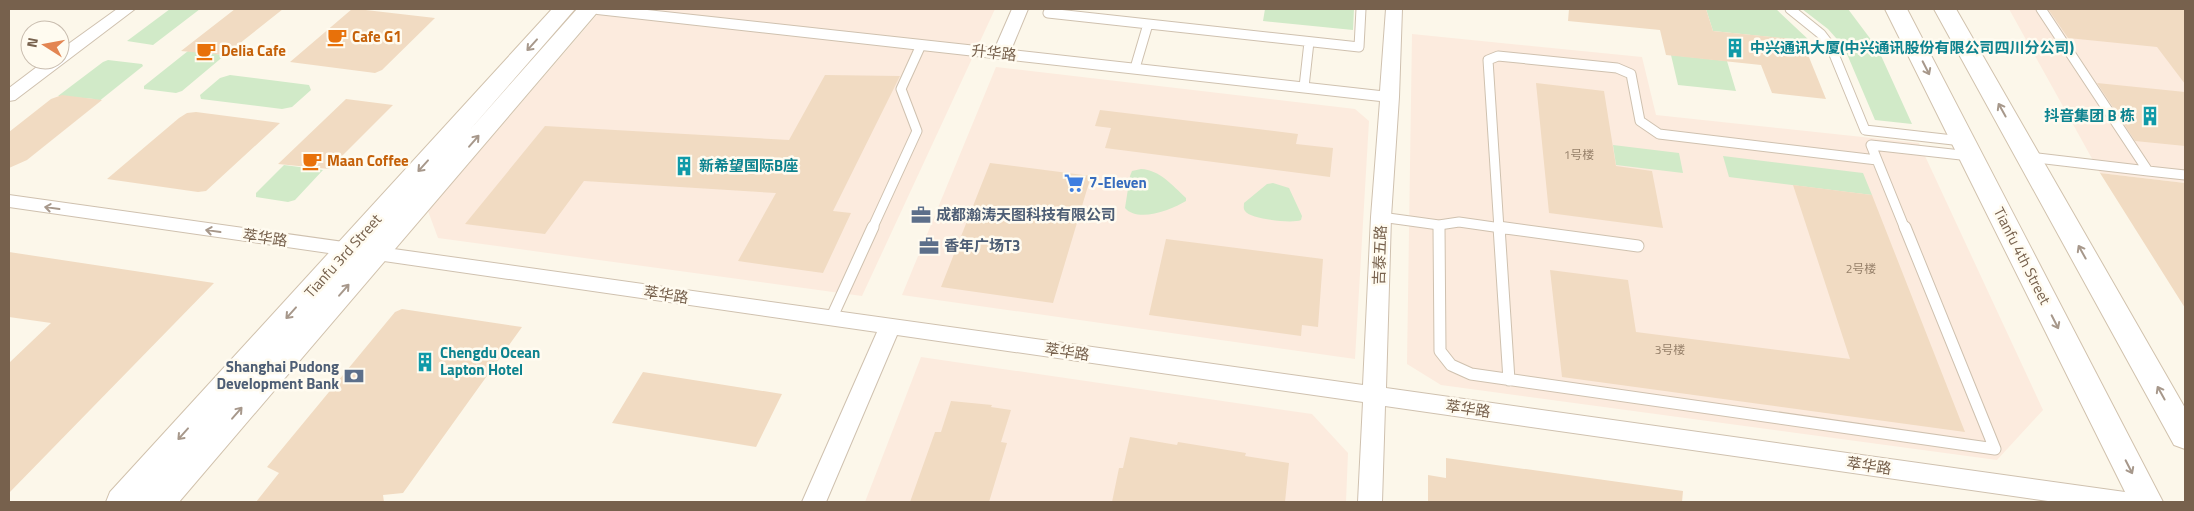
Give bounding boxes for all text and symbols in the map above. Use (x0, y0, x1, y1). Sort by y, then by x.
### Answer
north arrow (20, 20, 70, 70)
place label: Cafe G1 (352, 25, 402, 48)
cafe icon: Cafe G1 (326, 26, 348, 48)
text: N (21, 36, 43, 49)
place label: 中兴通讯大厦(中兴通讯股份有限公司四川分公司) (1750, 36, 2075, 59)
building icon: 中兴通讯大厦(中兴通讯股份有限公司四川分公司) (1724, 37, 1746, 59)
place label: Delia Cafe (221, 39, 286, 62)
one-way arrow (526, 39, 537, 52)
street label: 升华路 (970, 39, 1018, 66)
cafe icon: Delia Cafe (195, 40, 217, 62)
one-way arrow (1922, 60, 1931, 75)
one-way arrow (1997, 103, 2006, 118)
place label: 抖音集团 B 栋 (2044, 104, 2135, 127)
building icon: 抖音集团 B 栋 (2139, 105, 2161, 127)
one-way arrow (468, 135, 480, 148)
house number: 1号楼 (1564, 145, 1594, 164)
place label: Maan Coffee (327, 149, 409, 172)
cafe icon: Maan Coffee (301, 150, 323, 172)
place label: 新希望国际B座 (699, 154, 798, 177)
building icon: 新希望国际B座 (673, 155, 695, 177)
one-way arrow (417, 160, 429, 173)
place label: 7-Eleven (1089, 171, 1147, 194)
supermarket icon: 7-Eleven (1063, 172, 1085, 194)
one-way arrow (44, 202, 60, 212)
place label: 成都瀚涛天图科技有限公司 (936, 203, 1116, 226)
street label: Tianfu 4th Street (1988, 203, 2057, 309)
office icon: 成都瀚涛天图科技有限公司 (910, 204, 932, 226)
street label: Tianfu 3rd Street (299, 208, 387, 303)
street label: 萃华路 (241, 223, 289, 252)
street label: 吉泰五路 (1367, 225, 1392, 285)
one-way arrow (205, 226, 221, 236)
place label: 香年广场T3 (944, 234, 1020, 257)
office icon: 香年广场T3 (918, 235, 940, 257)
one-way arrow (2076, 245, 2086, 259)
house number: 2号楼 (1846, 259, 1876, 278)
street label: 萃华路 (642, 280, 690, 309)
one-way arrow (338, 284, 349, 297)
one-way arrow (285, 307, 297, 320)
one-way arrow (2051, 314, 2061, 329)
street label: 萃华路 (1043, 337, 1091, 366)
house number: 3号楼 (1655, 340, 1685, 359)
place label: Chengdu Ocean Lapton Hotel (440, 341, 540, 381)
building icon: Chengdu Ocean Lapton Hotel (414, 351, 436, 373)
place label: Shanghai Pudong Development Bank (217, 355, 339, 395)
bank icon: Shanghai Pudong Development Bank (343, 365, 365, 387)
one-way arrow (2156, 387, 2166, 401)
street label: 萃华路 (1444, 394, 1492, 423)
one-way arrow (232, 406, 243, 419)
one-way arrow (177, 428, 189, 441)
street label: 萃华路 (1845, 451, 1893, 480)
one-way arrow (2125, 459, 2134, 474)

